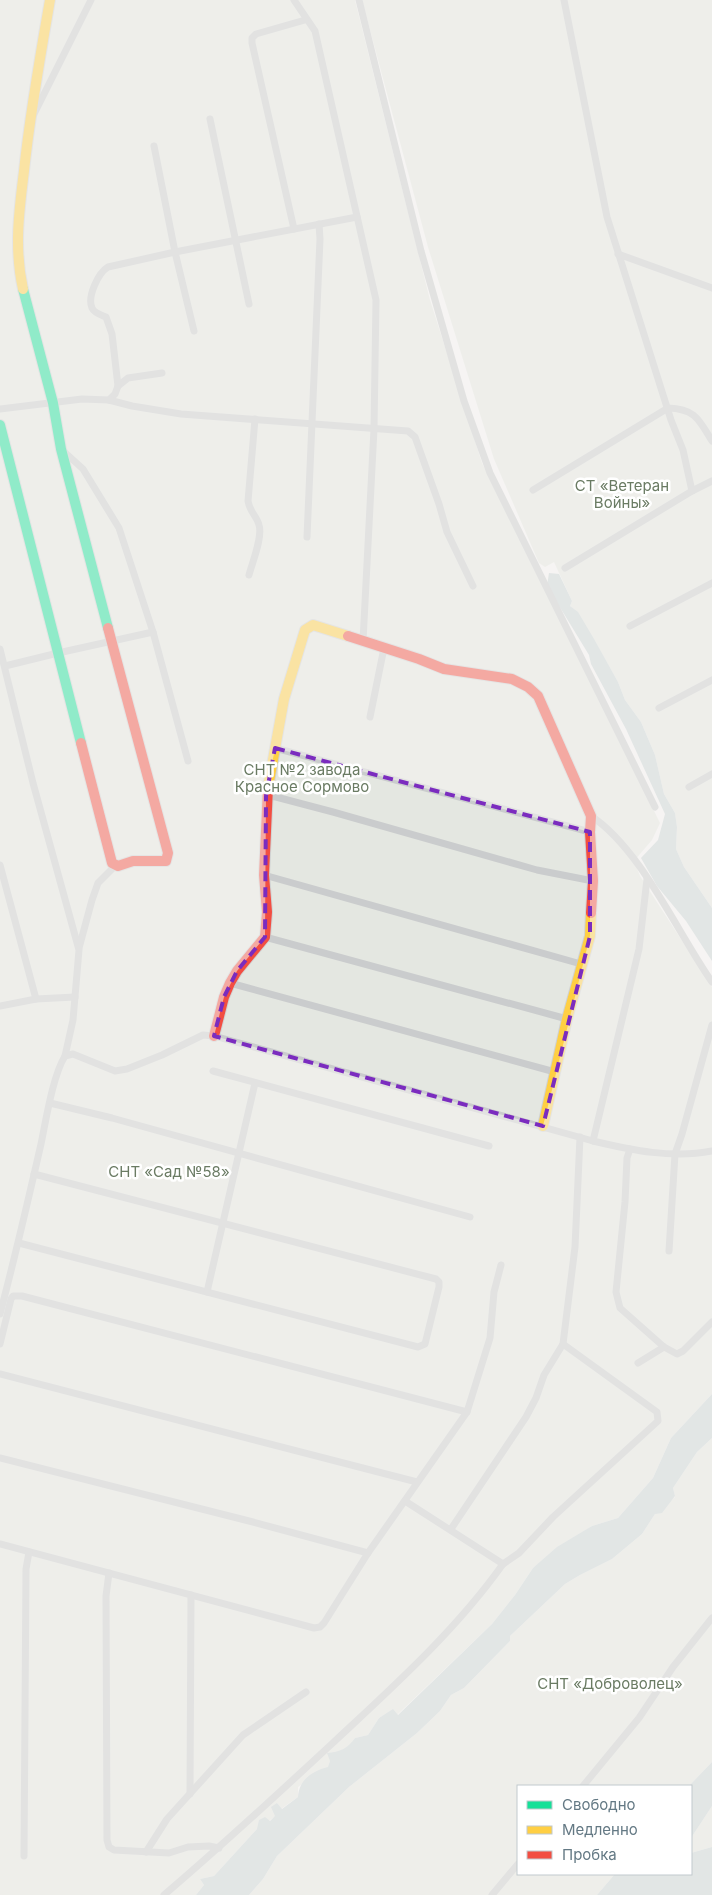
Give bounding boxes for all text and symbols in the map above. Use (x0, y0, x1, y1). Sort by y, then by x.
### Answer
park label: СТ «Ветеран Войны» (575, 476, 669, 512)
park label: СНТ №2 завода Красное Сормово (235, 760, 369, 796)
park label: СНТ «Сад №58» (108, 1162, 230, 1181)
park label: СНТ «Доброволец» (537, 1674, 683, 1693)
legend (517, 1785, 692, 1875)
text: Свободно (562, 1795, 636, 1814)
text: Медленно (562, 1820, 638, 1839)
text: Пробка (562, 1845, 617, 1864)

